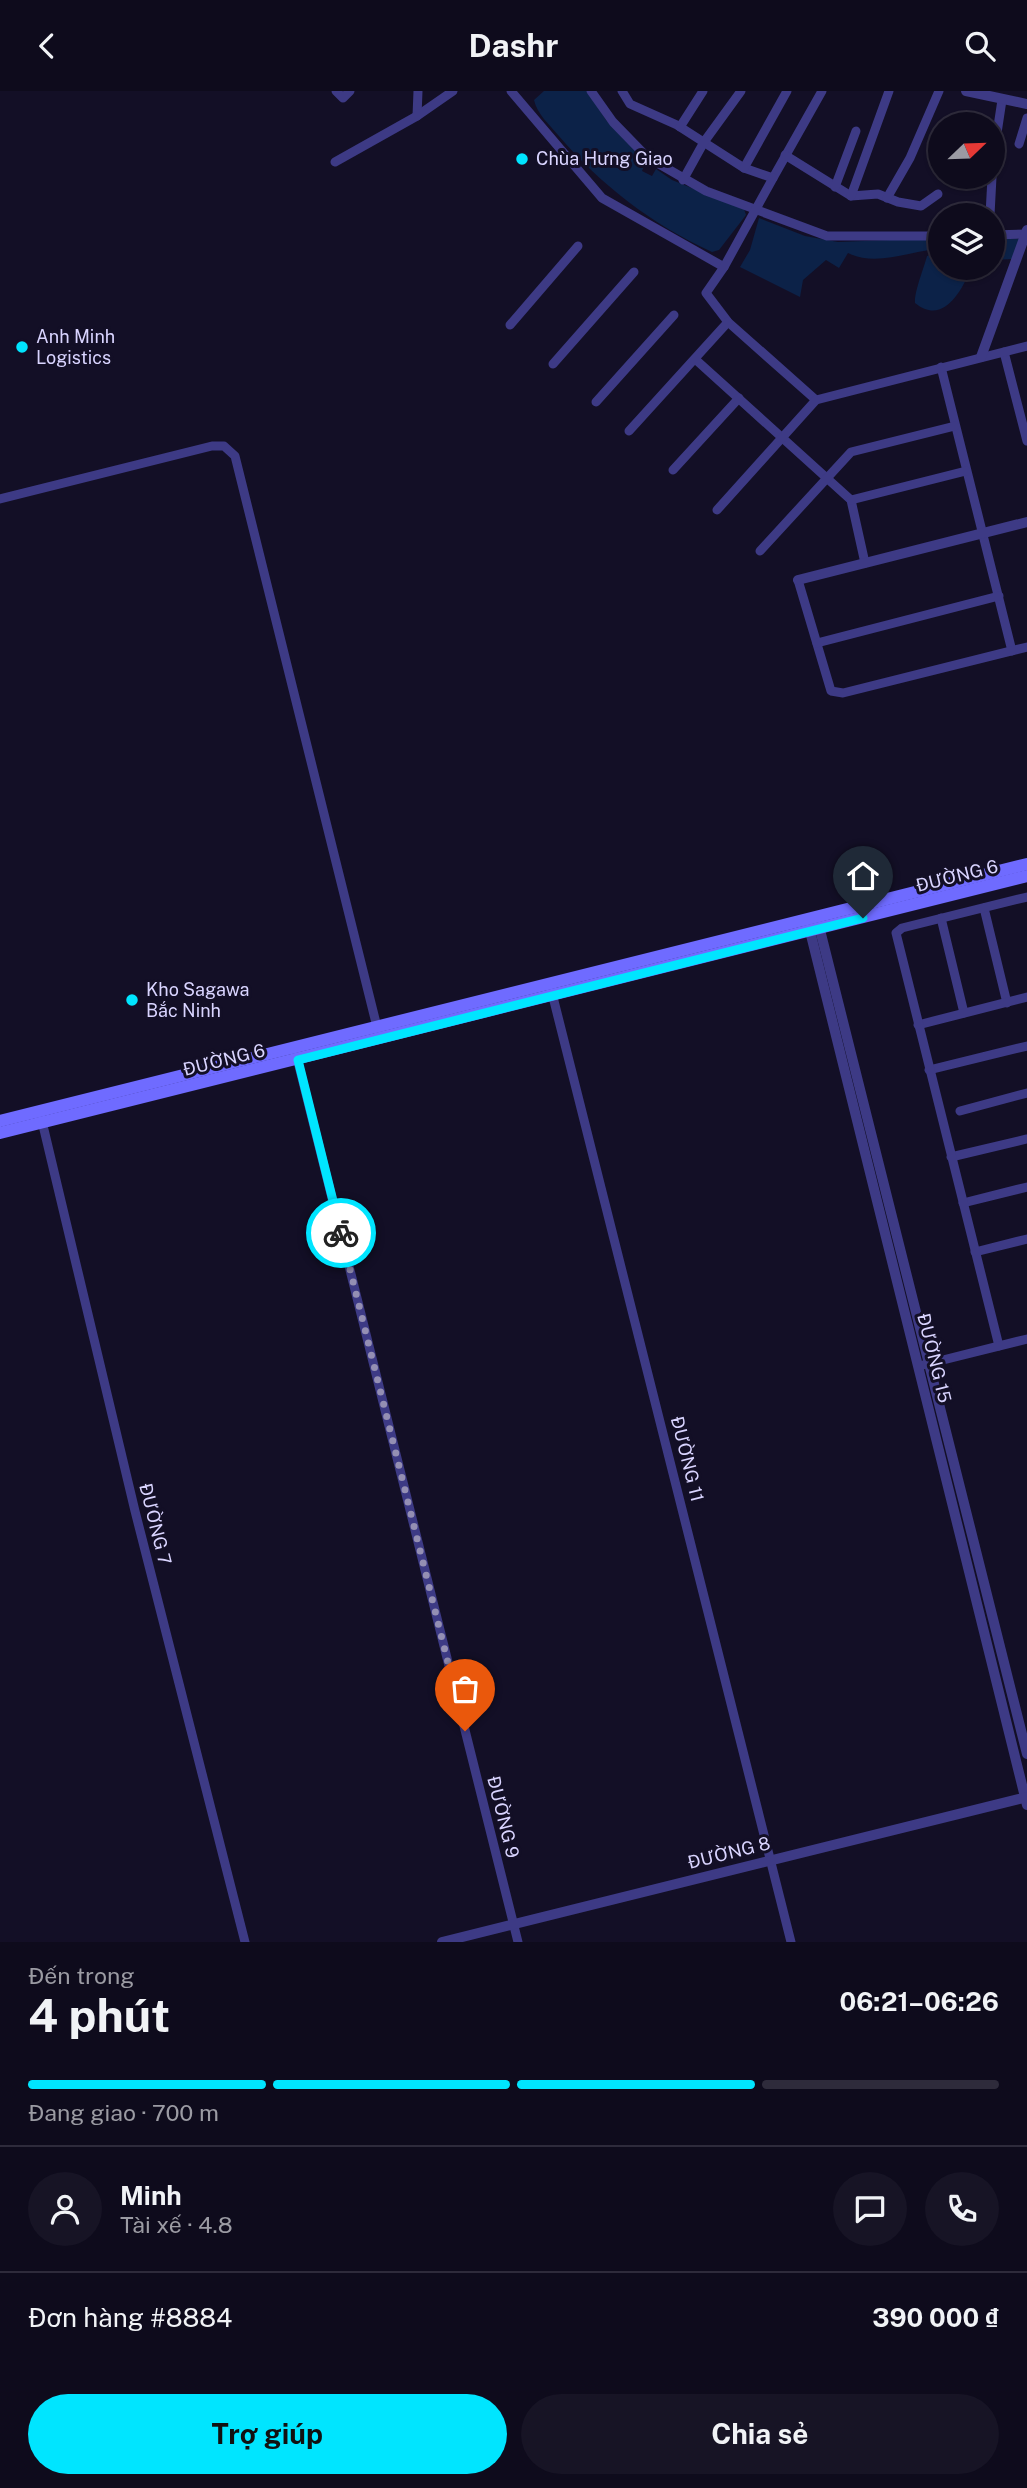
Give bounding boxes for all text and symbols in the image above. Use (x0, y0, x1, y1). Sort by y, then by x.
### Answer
icon: back (28, 27, 66, 65)
text: Dashr (468, 27, 559, 64)
icon: search (961, 27, 999, 65)
north arrow (928, 112, 1004, 189)
map controls (928, 112, 1005, 280)
place label: Chùa Hưng Giao (536, 148, 673, 169)
marker: Chùa Hưng Giao (514, 151, 530, 167)
button: layers (928, 203, 1005, 280)
place label: Anh Minh Logistics (36, 326, 115, 368)
marker: Anh Minh Logistics (14, 339, 30, 355)
pin (833, 846, 893, 918)
street label: ĐƯỜNG 6 (913, 854, 1000, 896)
icon: home (844, 857, 882, 895)
place label: Kho Sagawa Bắc Ninh (146, 979, 249, 1021)
marker: Kho Sagawa Bắc Ninh (124, 992, 140, 1008)
street label: ĐƯỜNG 6 (180, 1038, 267, 1080)
courier (306, 1198, 376, 1268)
icon: bike (322, 1214, 360, 1252)
street label: ĐƯỜNG 15 (913, 1311, 957, 1405)
street label: ĐƯỜNG 11 (667, 1414, 709, 1504)
street label: ĐƯỜNG 7 (135, 1481, 177, 1567)
pin (435, 1659, 495, 1731)
icon: bag (446, 1670, 484, 1708)
street label: ĐƯỜNG 9 (483, 1773, 525, 1860)
street label: ĐƯỜNG 8 (685, 1831, 772, 1873)
text: Đến trong (28, 1962, 135, 1989)
text: 06:21–06:26 (840, 1986, 999, 2017)
text: 4 phút (28, 1988, 170, 2042)
text: Đang giao · 700 m (28, 2099, 219, 2126)
button: person (28, 2172, 102, 2246)
button: chat (833, 2172, 907, 2246)
button: phone (925, 2172, 999, 2246)
text: Minh (120, 2180, 182, 2211)
text: Tài xế · 4.8 (120, 2211, 233, 2238)
text: Đơn hàng #8884 (28, 2302, 232, 2333)
text: 390 000 ₫ (872, 2302, 999, 2333)
button: Trợ giúp (28, 2394, 507, 2474)
button: Chia sẻ (521, 2394, 999, 2474)

